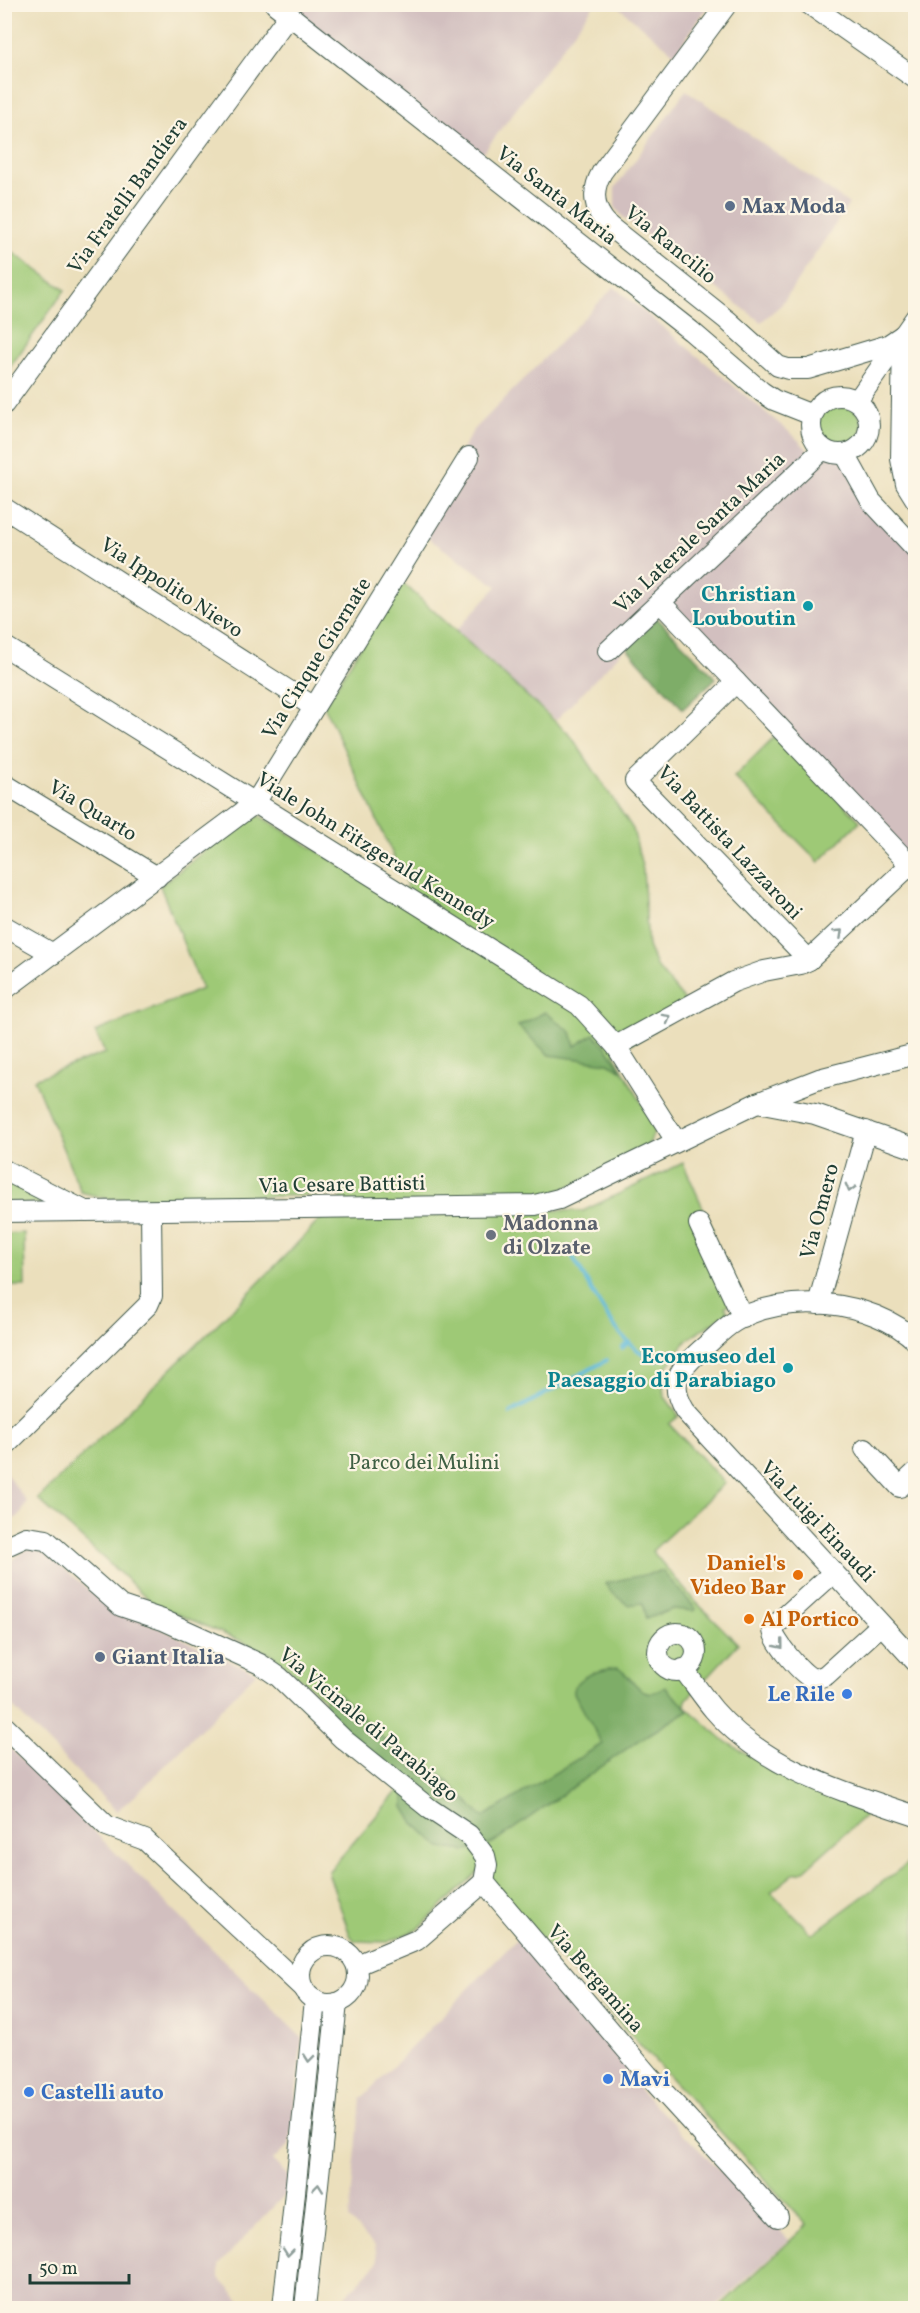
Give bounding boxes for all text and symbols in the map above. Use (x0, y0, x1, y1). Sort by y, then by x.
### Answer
street label: Via Fratelli Bandiera (61, 111, 195, 280)
street label: Via Santa Maria (489, 140, 623, 253)
place label: Max Moda (742, 193, 846, 222)
street label: Via Rancilio (618, 199, 722, 291)
marker: Max Moda (723, 199, 737, 213)
street label: Via Laterale Santa Maria (608, 446, 792, 621)
street label: Via Ippolito Nievo (94, 531, 249, 646)
street label: Via Cinque Giornate (256, 572, 379, 745)
place label: Christian Louboutin (692, 581, 796, 634)
marker: Christian Louboutin (801, 599, 815, 613)
street label: Via Battista Lazzaroni (649, 759, 808, 927)
street label: Viale John Fitzgerald Kennedy (250, 766, 501, 937)
street label: Via Quarto (42, 773, 142, 849)
one-way arrow (832, 929, 842, 940)
one-way arrow (661, 1014, 671, 1025)
street label: Via Omero (794, 1160, 847, 1263)
street label: Via Cesare Battisti (258, 1170, 426, 1201)
one-way arrow (845, 1183, 858, 1193)
place label: Madonna di Olzate (503, 1210, 599, 1263)
marker: Madonna di Olzate (484, 1228, 498, 1242)
place label: Ecomuseo del Paesaggio di Parabiago (547, 1343, 776, 1396)
marker: Ecomuseo del Paesaggio di Parabiago (781, 1361, 795, 1375)
park label: Parco dei Mulini (349, 1449, 499, 1478)
street label: Via Luigi Einaudi (753, 1455, 881, 1589)
place label: Daniel's Video Bar (690, 1550, 786, 1603)
marker: Daniel's Video Bar (791, 1568, 805, 1582)
place label: Al Portico (761, 1606, 859, 1635)
marker: Al Portico (742, 1612, 756, 1626)
one-way arrow (773, 1638, 784, 1649)
street label: Via Vicinale di Parabiago (272, 1641, 464, 1809)
place label: Giant Italia (112, 1644, 225, 1673)
marker: Giant Italia (93, 1650, 107, 1664)
place label: Le Rile (767, 1681, 835, 1710)
marker: Le Rile (840, 1687, 854, 1701)
street label: Via Bergamina (540, 1918, 650, 2040)
one-way arrow (303, 2054, 316, 2063)
place label: Mavi (620, 2066, 670, 2095)
marker: Mavi (601, 2072, 615, 2086)
place label: Castelli auto (41, 2079, 164, 2108)
marker: Castelli auto (22, 2085, 36, 2099)
one-way arrow (311, 2183, 324, 2192)
scale bar (30, 2247, 129, 2285)
one-way arrow (283, 2248, 295, 2257)
text: 50 m (39, 2257, 78, 2282)

